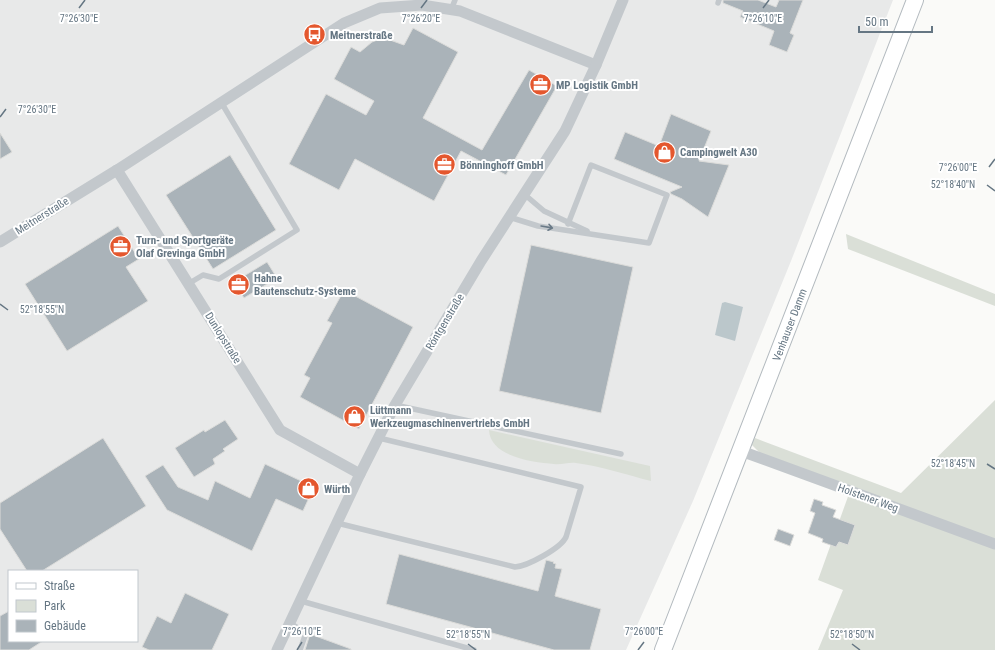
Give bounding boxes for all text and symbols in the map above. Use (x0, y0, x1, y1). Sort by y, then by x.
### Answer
scale bar (859, 8, 932, 34)
text: 7°26'30"E (60, 13, 98, 24)
text: 7°26'20"E (402, 13, 440, 24)
text: 7°26'10"E (744, 13, 782, 24)
text: 50 m (865, 15, 889, 29)
bus stop icon: Meitnerstraße (302, 22, 328, 48)
place label: Meitnerstraße (330, 29, 393, 42)
office icon: MP Logistik GmbH (528, 72, 554, 98)
place label: MP Logistik GmbH (556, 79, 638, 92)
text: 7°26'30"E (18, 104, 56, 115)
shop icon: Campingwelt A30 (652, 139, 678, 165)
place label: Campingwelt A30 (680, 146, 758, 159)
office icon: Bönninghoff GmbH (432, 152, 458, 178)
place label: Bönninghoff GmbH (460, 159, 544, 172)
text: 7°26'00"E (939, 162, 977, 173)
text: 52°18'40"N (931, 179, 975, 190)
street label: Meitnerstraße (13, 194, 71, 238)
one-way arrow (540, 223, 553, 231)
office icon: Turn- und Sportgeräte Olaf Grevinga GmbH (107, 233, 133, 259)
place label: Turn- und Sportgeräte Olaf Grevinga GmbH (136, 234, 234, 260)
office icon: Hahne Bautenschutz-Systeme (226, 271, 252, 297)
place label: Hahne Bautenschutz-Systeme (254, 272, 356, 298)
street label: Venhauser Damm (770, 287, 810, 363)
street label: Röntgenstraße (423, 291, 467, 353)
text: 52°18'55"N (20, 304, 64, 315)
street label: Dunlopstraße (202, 310, 244, 366)
shop icon: Lüttmann Werkzeugmaschinenvertriebs GmbH (342, 403, 368, 429)
place label: Lüttmann Werkzeugmaschinenvertriebs GmbH (370, 404, 530, 430)
text: 52°18'45"N (931, 458, 975, 469)
shop icon: Würth (295, 476, 321, 502)
street label: Holstener Weg (836, 481, 900, 515)
place label: Würth (324, 483, 350, 496)
legend (8, 570, 138, 642)
text: Straße (44, 579, 75, 593)
text: Park (44, 599, 66, 613)
text: Gebäude (44, 619, 86, 633)
text: 7°26'10"E (283, 626, 321, 637)
text: 7°26'00"E (625, 626, 663, 637)
text: 52°18'55"N (446, 629, 490, 640)
text: 52°18'50"N (830, 629, 874, 640)

